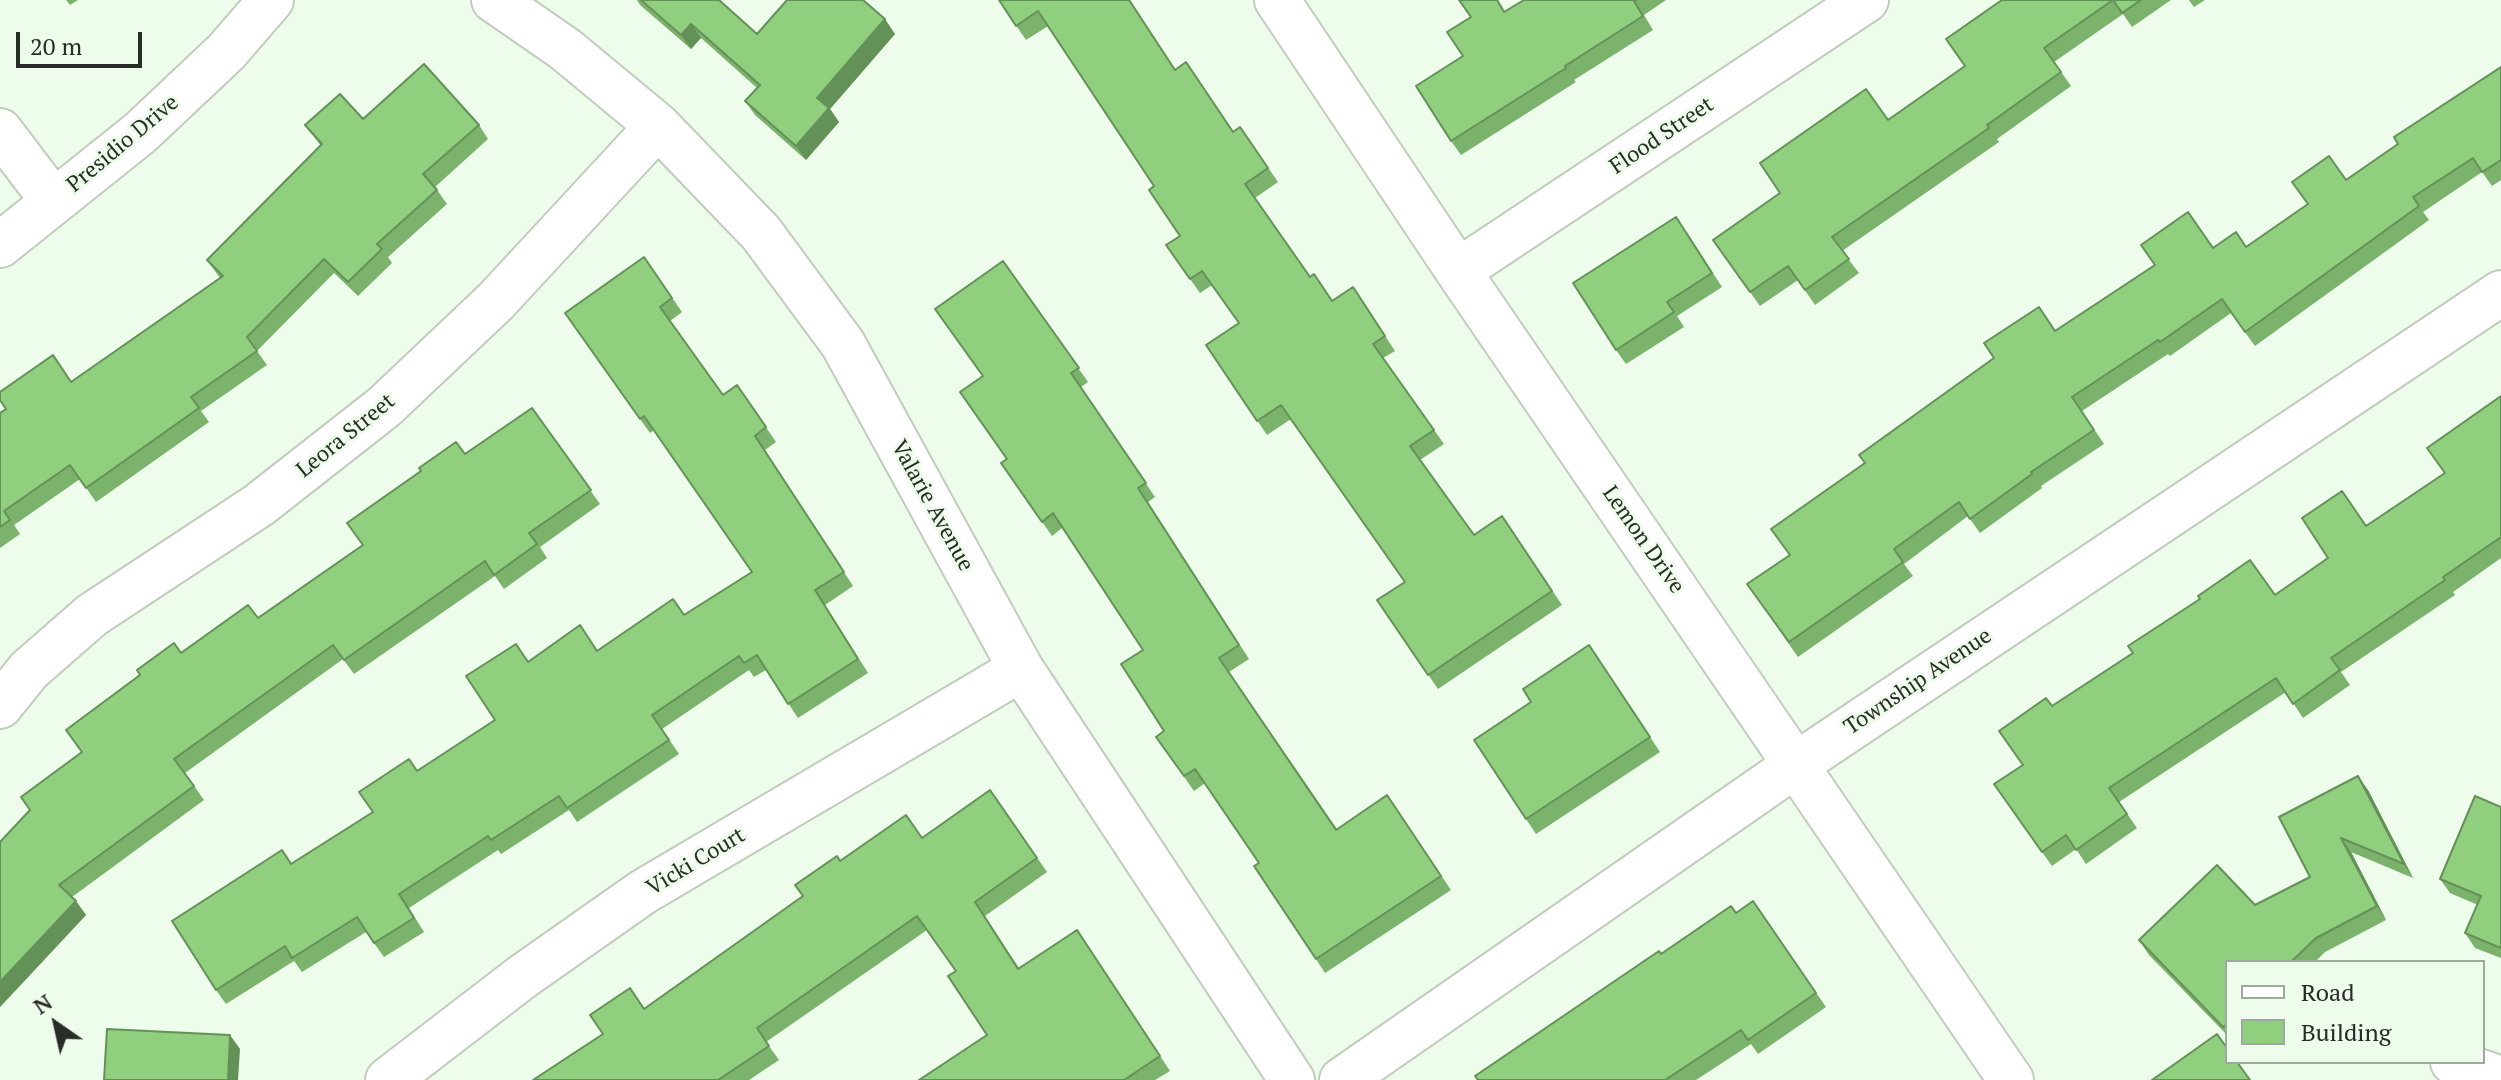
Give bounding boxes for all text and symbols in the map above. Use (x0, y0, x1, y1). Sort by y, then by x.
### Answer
scale bar (20, 16, 146, 66)
text: 20 m (30, 30, 82, 62)
street label: Presidio Drive (62, 90, 184, 198)
street label: Flood Street (1605, 92, 1719, 180)
street label: Leora Street (291, 388, 401, 484)
street label: Valarie Avenue (885, 436, 979, 576)
street label: Lemon Drive (1596, 481, 1690, 599)
street label: Township Avenue (1839, 623, 1997, 741)
street label: Vicki Court (642, 822, 750, 902)
legend (2225, 960, 2485, 1064)
text: Road (2301, 976, 2355, 1008)
north arrow (16, 984, 96, 1064)
text: N (27, 987, 57, 1020)
text: Building (2301, 1016, 2391, 1048)

